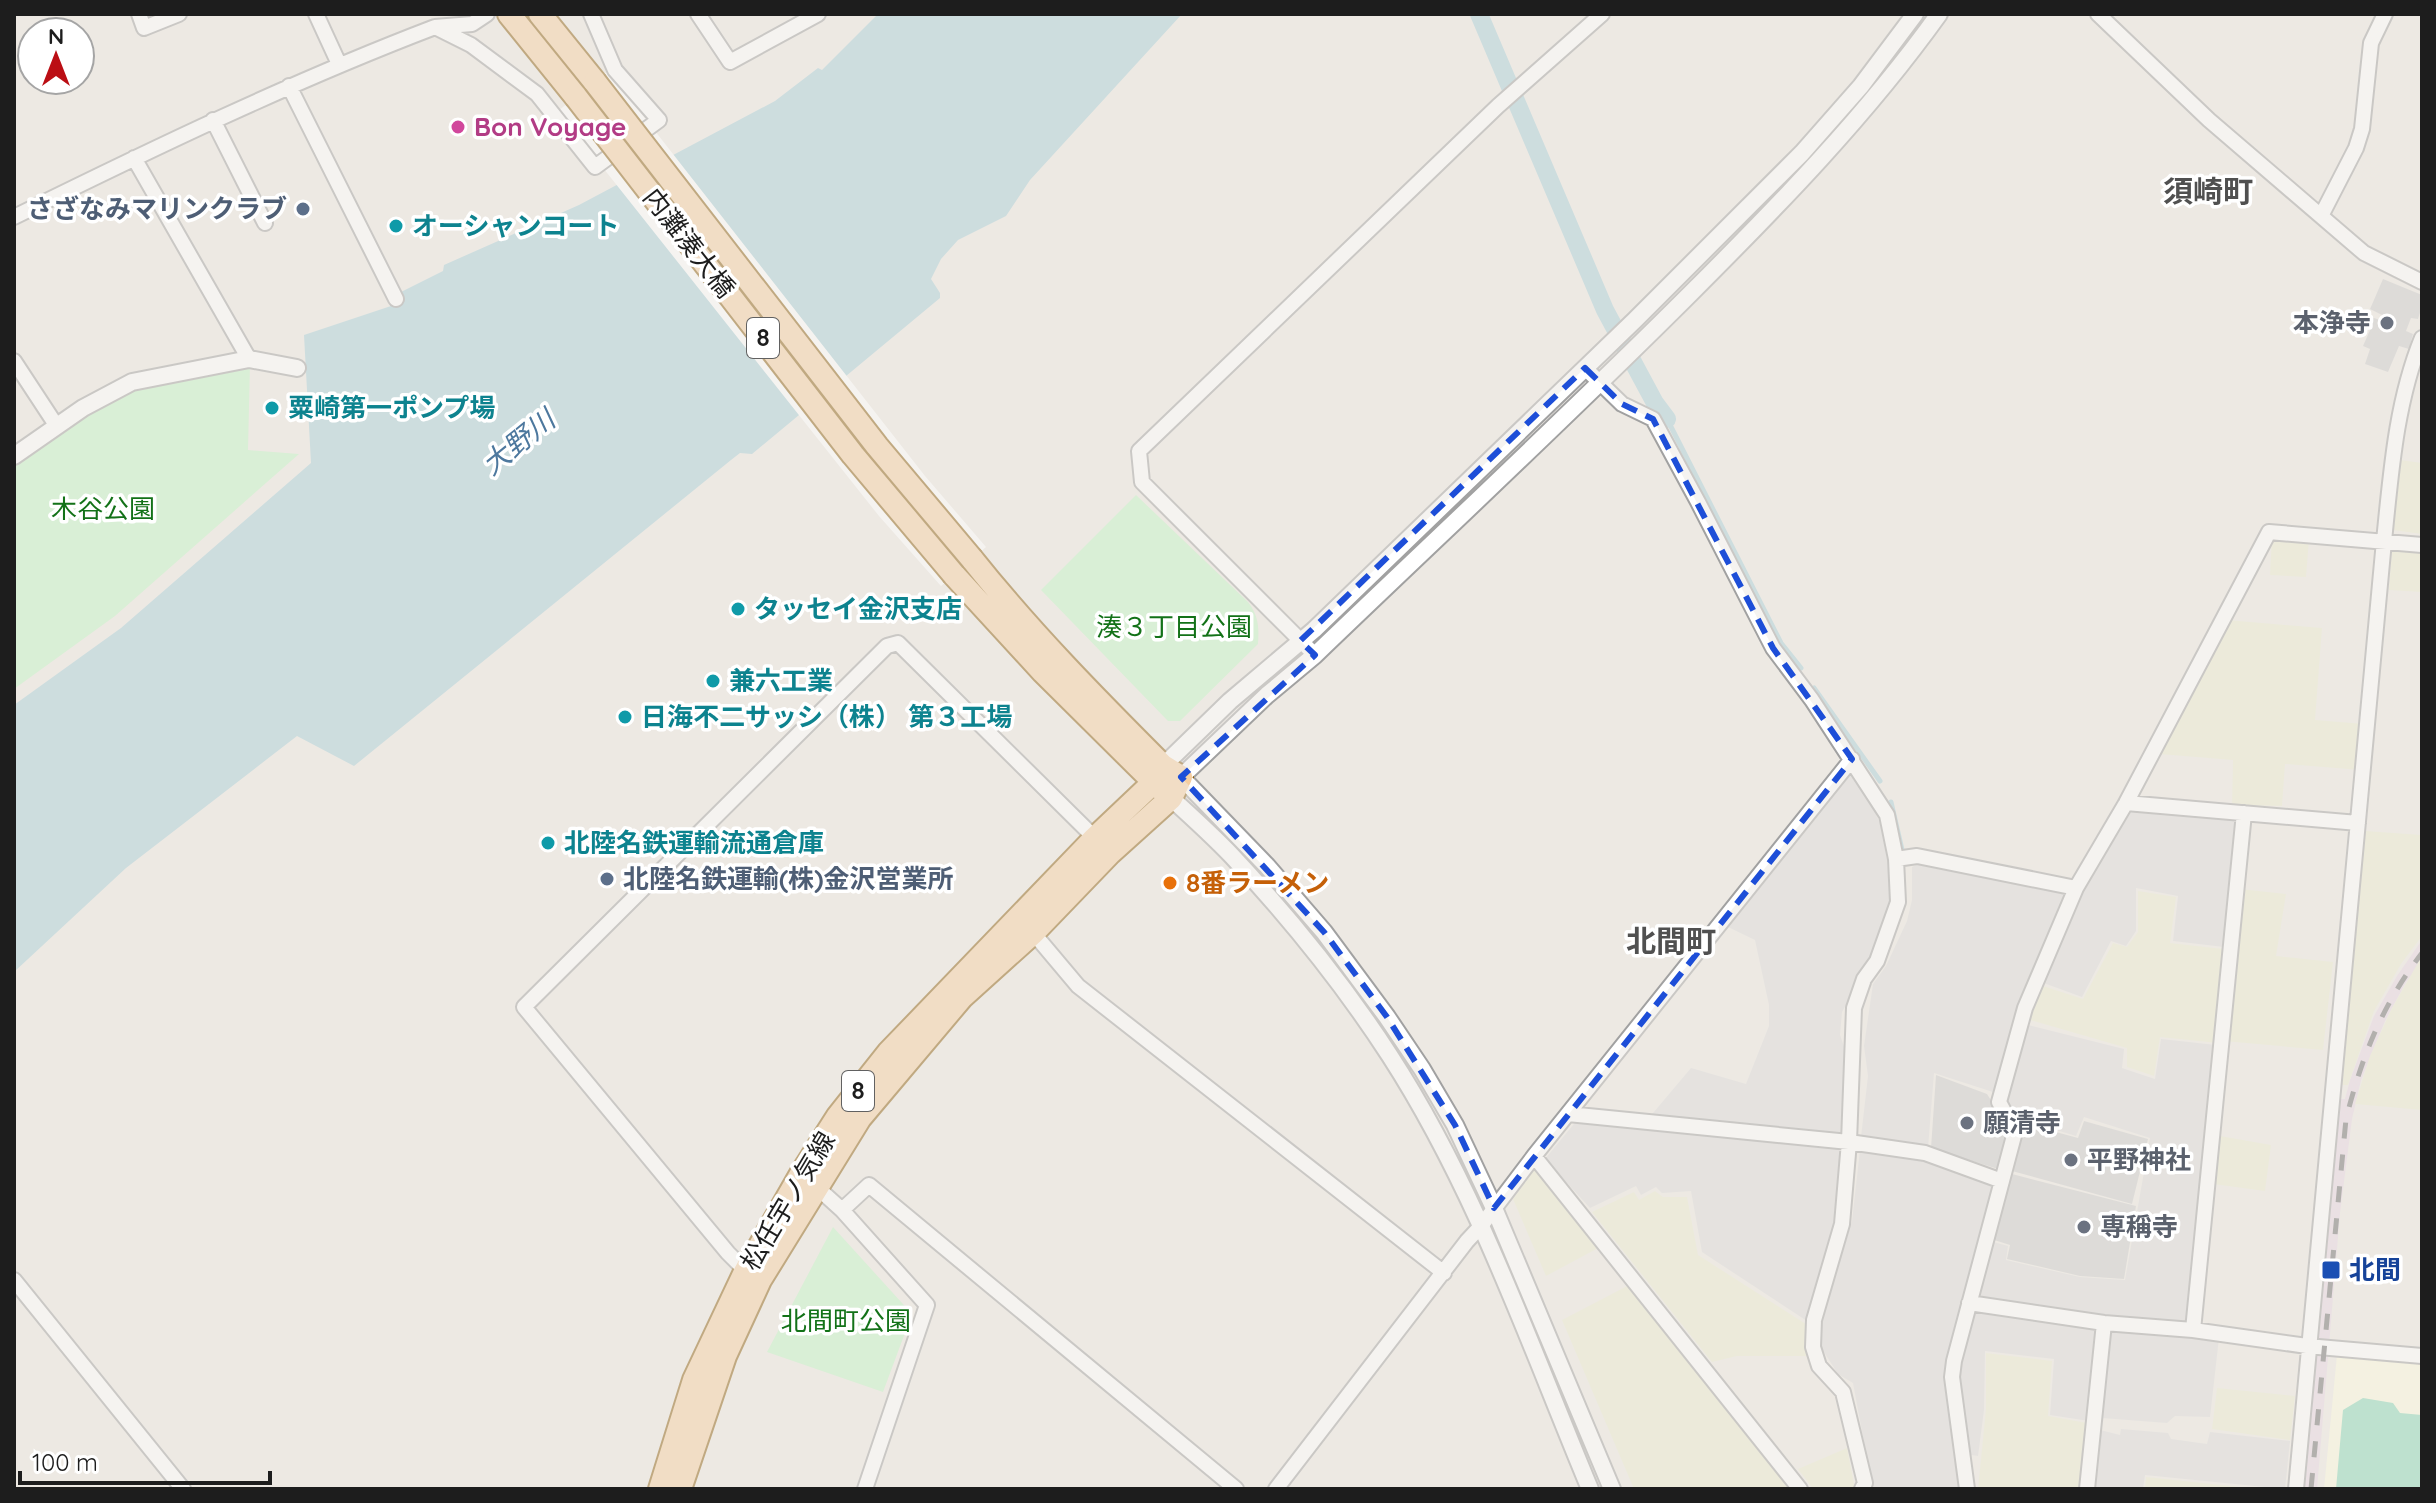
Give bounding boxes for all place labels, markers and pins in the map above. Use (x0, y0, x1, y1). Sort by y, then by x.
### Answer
place label: Bon Voyage (474, 110, 626, 143)
marker: Bon Voyage (449, 118, 467, 136)
place label: さざなみマリンクラブ (27, 192, 287, 225)
marker: さざなみマリンクラブ (294, 200, 312, 218)
place label: オーシャンコート (412, 209, 619, 242)
marker: オーシャンコート (387, 217, 405, 235)
place label: 本浄寺 (2293, 306, 2371, 339)
marker: 本浄寺 (2378, 314, 2396, 332)
place label: 粟崎第一ポンプ場 (288, 391, 495, 424)
marker: 粟崎第一ポンプ場 (263, 399, 281, 417)
place label: タッセイ金沢支店 (754, 592, 962, 625)
marker: タッセイ金沢支店 (729, 600, 747, 618)
place label: 兼六工業 (729, 664, 833, 697)
marker: 兼六工業 (704, 672, 722, 690)
place label: 日海不二サッシ（株） 第３工場 (641, 700, 1012, 733)
marker: 日海不二サッシ（株） 第３工場 (616, 708, 634, 726)
place label: 北陸名鉄運輸流通倉庫 (564, 826, 824, 859)
marker: 北陸名鉄運輸流通倉庫 (539, 834, 557, 852)
place label: 北陸名鉄運輸(株)金沢営業所 (623, 862, 954, 895)
place label: 8番ラーメン (1186, 866, 1329, 899)
marker: 北陸名鉄運輸(株)金沢営業所 (598, 870, 616, 888)
marker: 8番ラーメン (1161, 874, 1179, 892)
place label: 願清寺 (1983, 1106, 2061, 1139)
marker: 願清寺 (1958, 1114, 1976, 1132)
place label: 平野神社 (2087, 1143, 2191, 1176)
marker: 平野神社 (2062, 1151, 2080, 1169)
place label: 専稱寺 (2100, 1210, 2178, 1243)
marker: 専稱寺 (2075, 1218, 2093, 1236)
place label: 北間 (2349, 1253, 2401, 1286)
marker: 北間 (2320, 1259, 2342, 1281)

